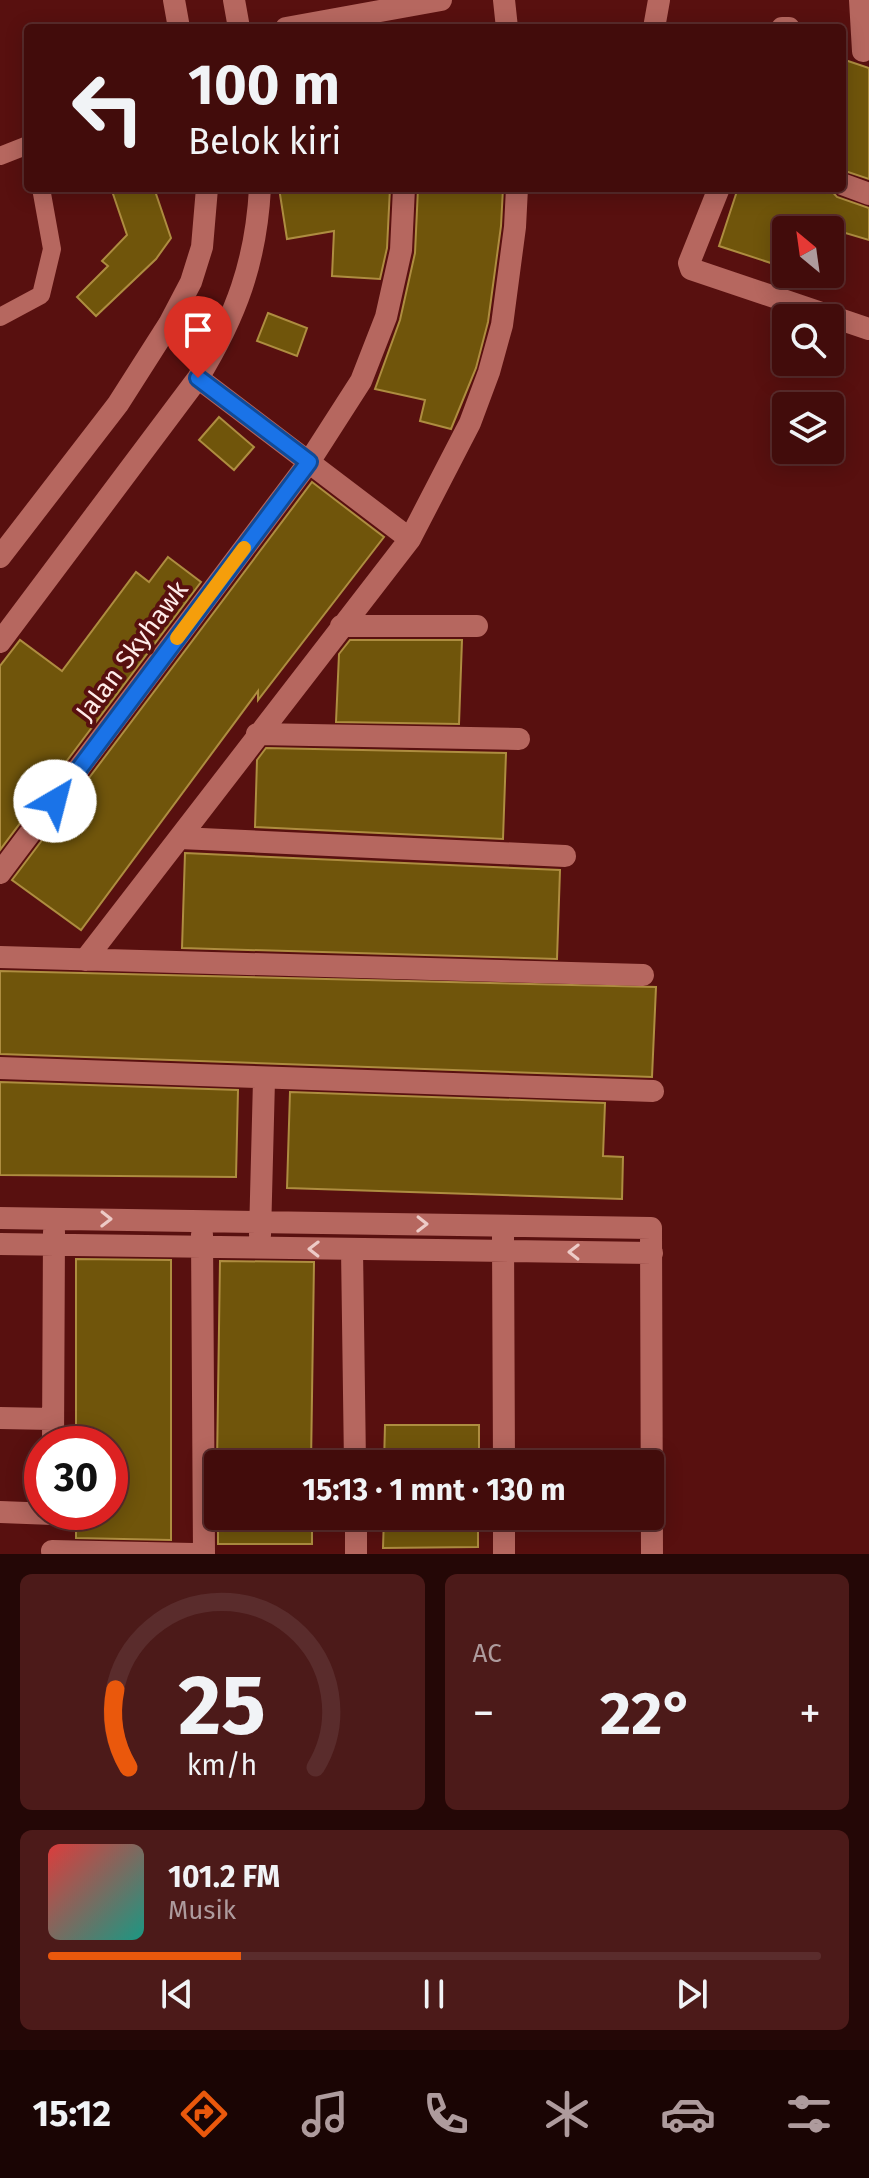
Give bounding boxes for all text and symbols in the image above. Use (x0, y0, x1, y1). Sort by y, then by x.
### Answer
text: 100 m (188, 52, 340, 119)
icon: left (56, 56, 160, 160)
text: Belok kiri (188, 120, 342, 164)
north arrow (772, 216, 844, 288)
map controls (772, 216, 844, 464)
pin (164, 296, 232, 378)
button: search (772, 304, 844, 376)
icon: arrive (176, 308, 220, 352)
button: layers (772, 392, 844, 464)
street label: Jalan Skyhawk (69, 574, 195, 727)
position arrow (13, 759, 97, 843)
one-way arrow (100, 1211, 113, 1228)
one-way arrow (416, 1215, 429, 1233)
one-way arrow (307, 1240, 320, 1257)
one-way arrow (567, 1243, 580, 1261)
speed limit sign: 30 (24, 1426, 128, 1530)
text: 15:13 · 1 mnt · 130 m (302, 1472, 566, 1508)
text: AC (473, 1638, 502, 1669)
text: 25 (178, 1656, 266, 1756)
text: 22° (600, 1678, 693, 1750)
text: − (473, 1687, 495, 1740)
text: + (799, 1687, 821, 1740)
text: km/h (187, 1748, 258, 1783)
text: 101.2 FM (168, 1859, 280, 1895)
text: Musik (168, 1895, 236, 1926)
icon: previous (155, 1972, 199, 2016)
icon: pause (412, 1972, 456, 2016)
icon: next (670, 1972, 714, 2016)
icon: directions (176, 2086, 232, 2142)
icon: music (297, 2086, 353, 2142)
icon: phone (418, 2086, 474, 2142)
icon: climate (539, 2086, 595, 2142)
icon: car (660, 2086, 716, 2142)
icon: filters (781, 2086, 837, 2142)
text: 15:12 (32, 2092, 111, 2136)

